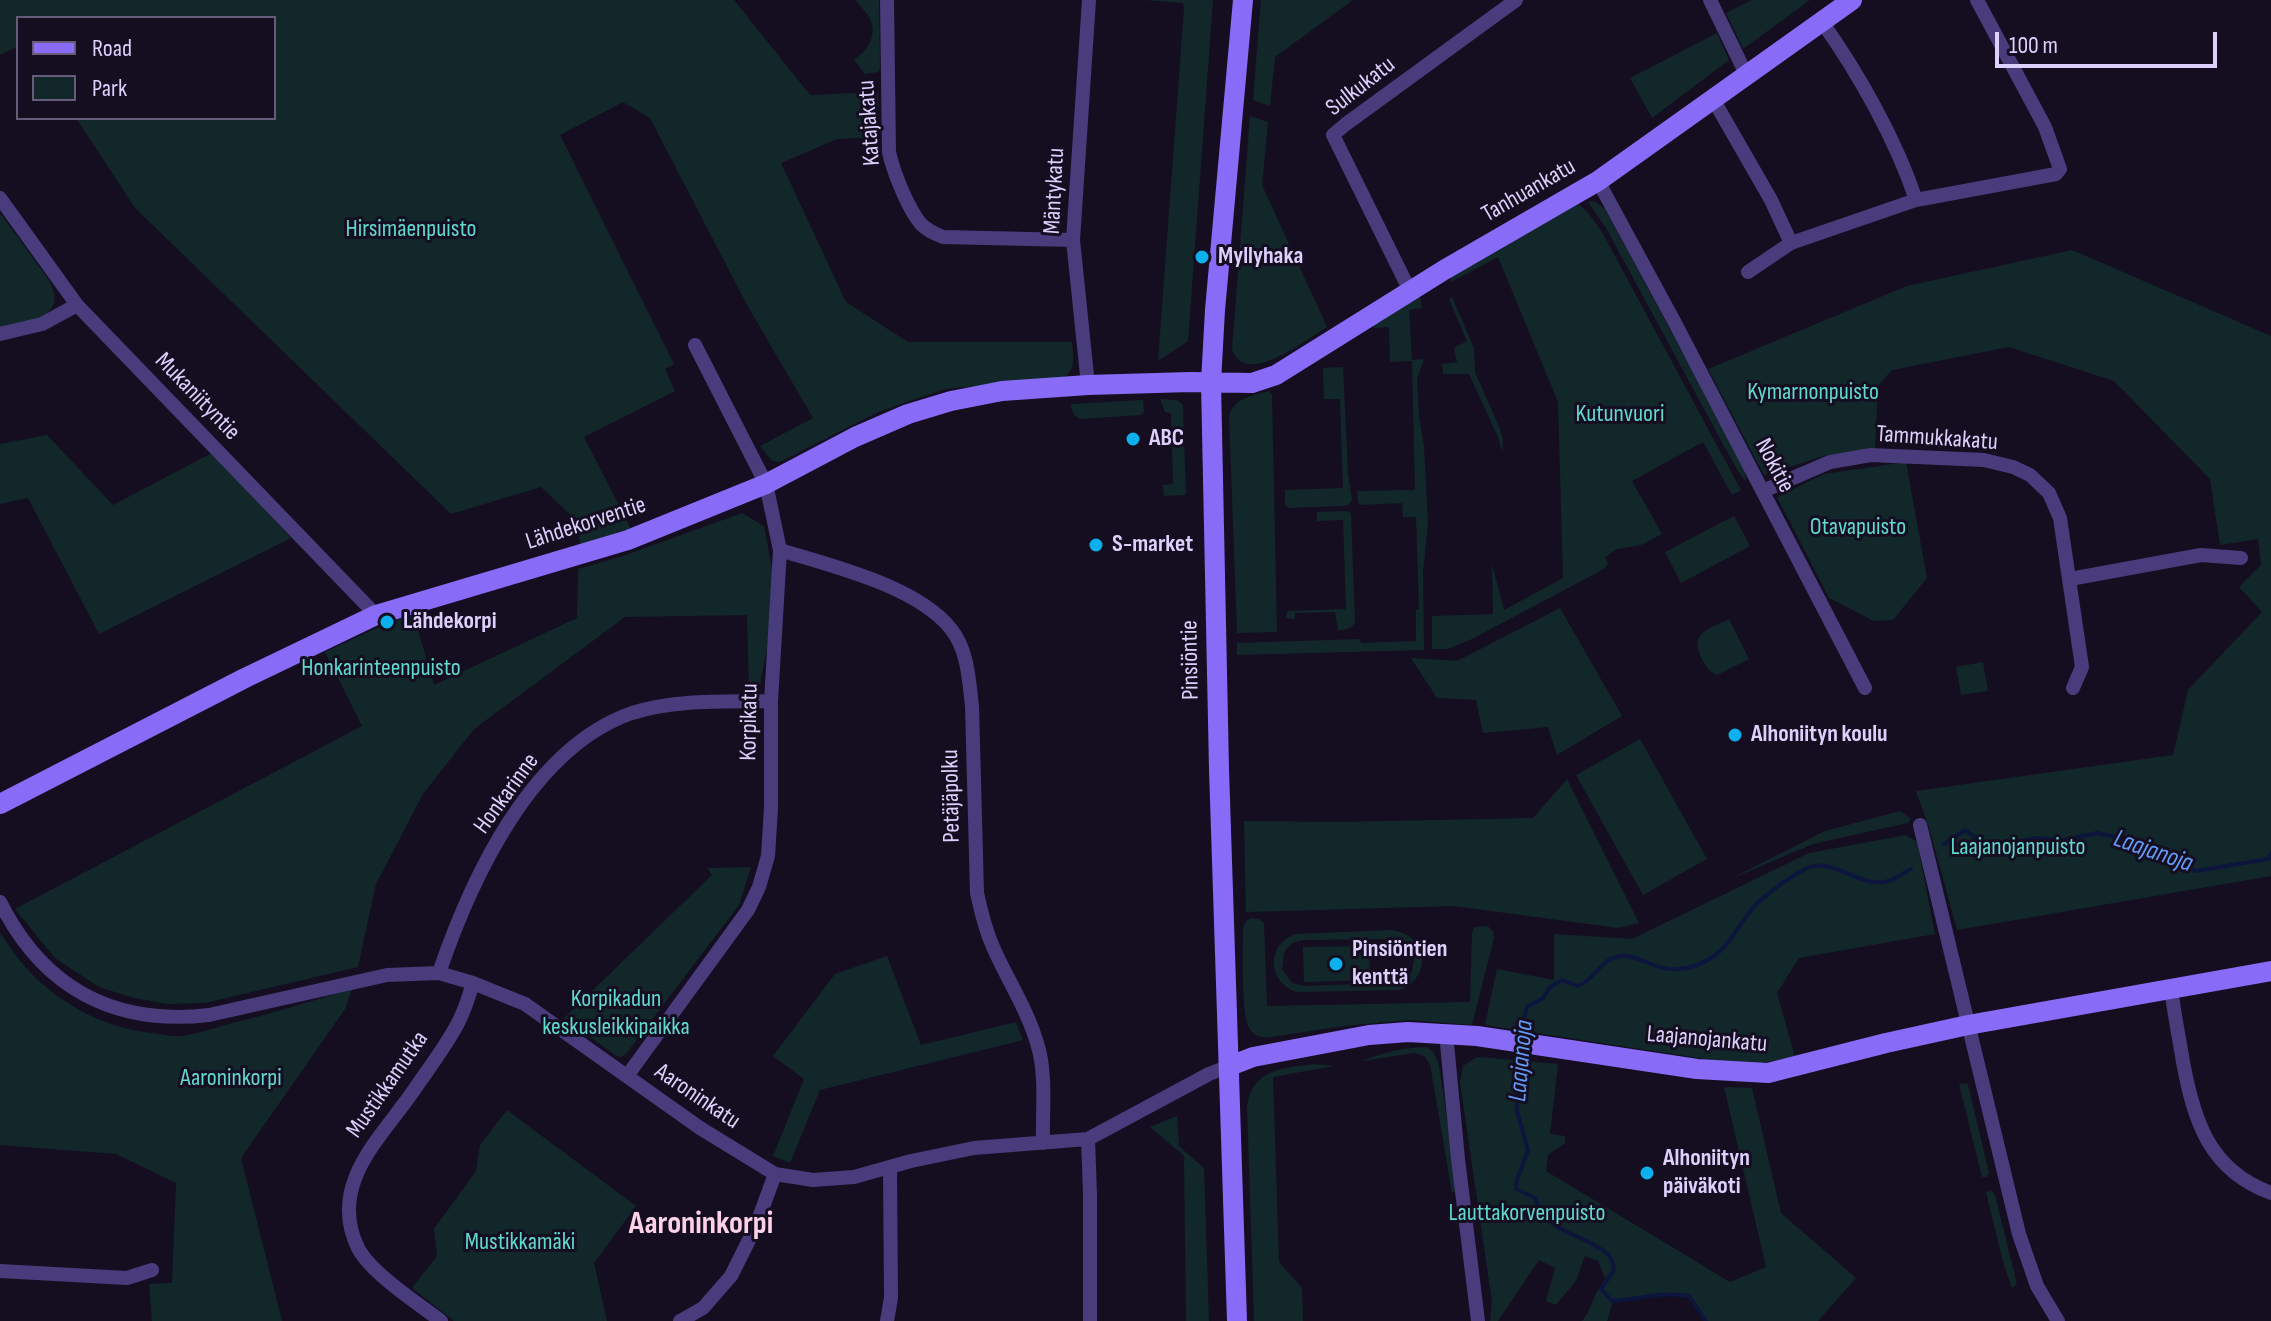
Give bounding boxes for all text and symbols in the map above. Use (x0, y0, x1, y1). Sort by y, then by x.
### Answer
legend (16, 16, 276, 120)
scale bar (1999, 16, 2221, 66)
text: 100 m (2009, 31, 2058, 60)
text: Road (92, 34, 132, 63)
street label: Sulkukatu (1321, 51, 1401, 123)
text: Park (92, 74, 127, 103)
street label: Katajakatu (853, 79, 887, 167)
street label: Mäntykatu (1038, 147, 1072, 235)
street label: Tanhuankatu (1477, 153, 1581, 229)
park label: Hirsimäenpuisto (346, 216, 476, 244)
place label: Myllyhaka (1218, 243, 1303, 271)
marker: Myllyhaka (1193, 248, 1211, 266)
street label: Mukaniityntie (148, 347, 246, 447)
park label: Kymarnonpuisto (1747, 379, 1879, 407)
park label: Kutunvuori (1576, 401, 1664, 429)
street label: Tammukkakatu (1875, 420, 1999, 458)
place label: ABC (1149, 425, 1184, 453)
marker: ABC (1124, 430, 1142, 448)
street label: Nokitie (1748, 434, 1800, 498)
street label: Lähdekorventie (522, 491, 650, 557)
park label: Otavapuisto (1810, 514, 1906, 542)
place label: S-market (1112, 531, 1193, 559)
marker: S-market (1087, 536, 1105, 554)
place label: Lähdekorpi (403, 608, 497, 636)
marker: Lähdekorpi (378, 613, 396, 631)
street label: Pinsiöntie (1176, 620, 1206, 700)
park label: Honkarinteenpuisto (301, 655, 461, 683)
street label: Korpikatu (735, 683, 765, 761)
place label: Alhoniityn koulu (1751, 721, 1888, 749)
marker: Alhoniityn koulu (1726, 726, 1744, 744)
street label: Honkarinne (468, 748, 546, 840)
street label: Petäjäpolku (937, 749, 967, 843)
water label: Laajanoja (2109, 824, 2197, 880)
park label: Laajanojanpuisto (1950, 834, 2086, 862)
place label: Pinsiöntien kenttä (1352, 936, 1447, 992)
marker: Pinsiöntien kenttä (1327, 955, 1345, 973)
park label: Korpikadun keskusleikkipaikka (542, 986, 690, 1042)
water label: Laajanoja (1503, 1019, 1541, 1103)
street label: Laajanojankatu (1646, 1020, 1768, 1060)
street label: Mustikkamutka (341, 1026, 435, 1144)
street label: Aaroninkatu (649, 1058, 745, 1136)
park label: Aaroninkorpi (180, 1065, 282, 1093)
place label: Alhoniityn päiväkoti (1663, 1145, 1750, 1201)
marker: Alhoniityn päiväkoti (1638, 1164, 1656, 1182)
park label: Lauttakorvenpuisto (1449, 1200, 1605, 1228)
district label: Aaroninkorpi (629, 1206, 773, 1244)
park label: Mustikkamäki (465, 1229, 575, 1257)

